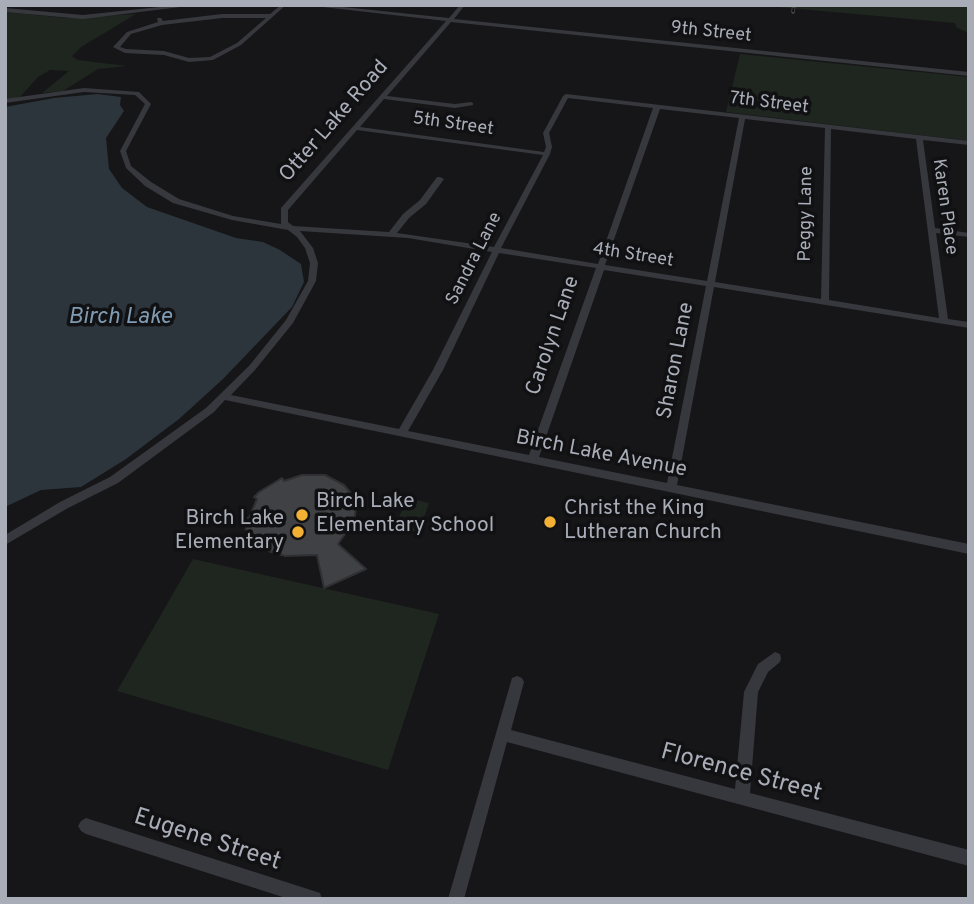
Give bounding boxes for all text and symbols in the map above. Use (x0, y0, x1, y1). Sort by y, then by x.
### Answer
street label: 9th Street (670, 18, 752, 48)
street label: Otter Lake Road (275, 56, 395, 188)
street label: 7th Street (728, 88, 810, 120)
street label: 5th Street (411, 109, 495, 141)
street label: Karen Place (927, 158, 961, 256)
street label: Peggy Lane (795, 166, 819, 262)
street label: Sandra Lane (442, 209, 508, 309)
street label: 4th Street (591, 239, 675, 273)
street label: Carolyn Lane (522, 273, 586, 399)
street label: Sharon Lane (653, 301, 701, 421)
water label: Birch Lake (68, 304, 172, 332)
street label: Birch Lake Avenue (513, 426, 689, 484)
place label: Birch Lake Elementary School (316, 490, 494, 540)
place label: Christ the King Lutheran Church (564, 497, 722, 547)
place label: Birch Lake Elementary (175, 507, 284, 557)
marker: Birch Lake Elementary School (294, 507, 310, 523)
marker: Christ the King Lutheran Church (542, 514, 558, 530)
marker: Birch Lake Elementary (290, 524, 306, 540)
street label: Florence Street (657, 739, 825, 809)
street label: Eugene Street (130, 804, 284, 878)

